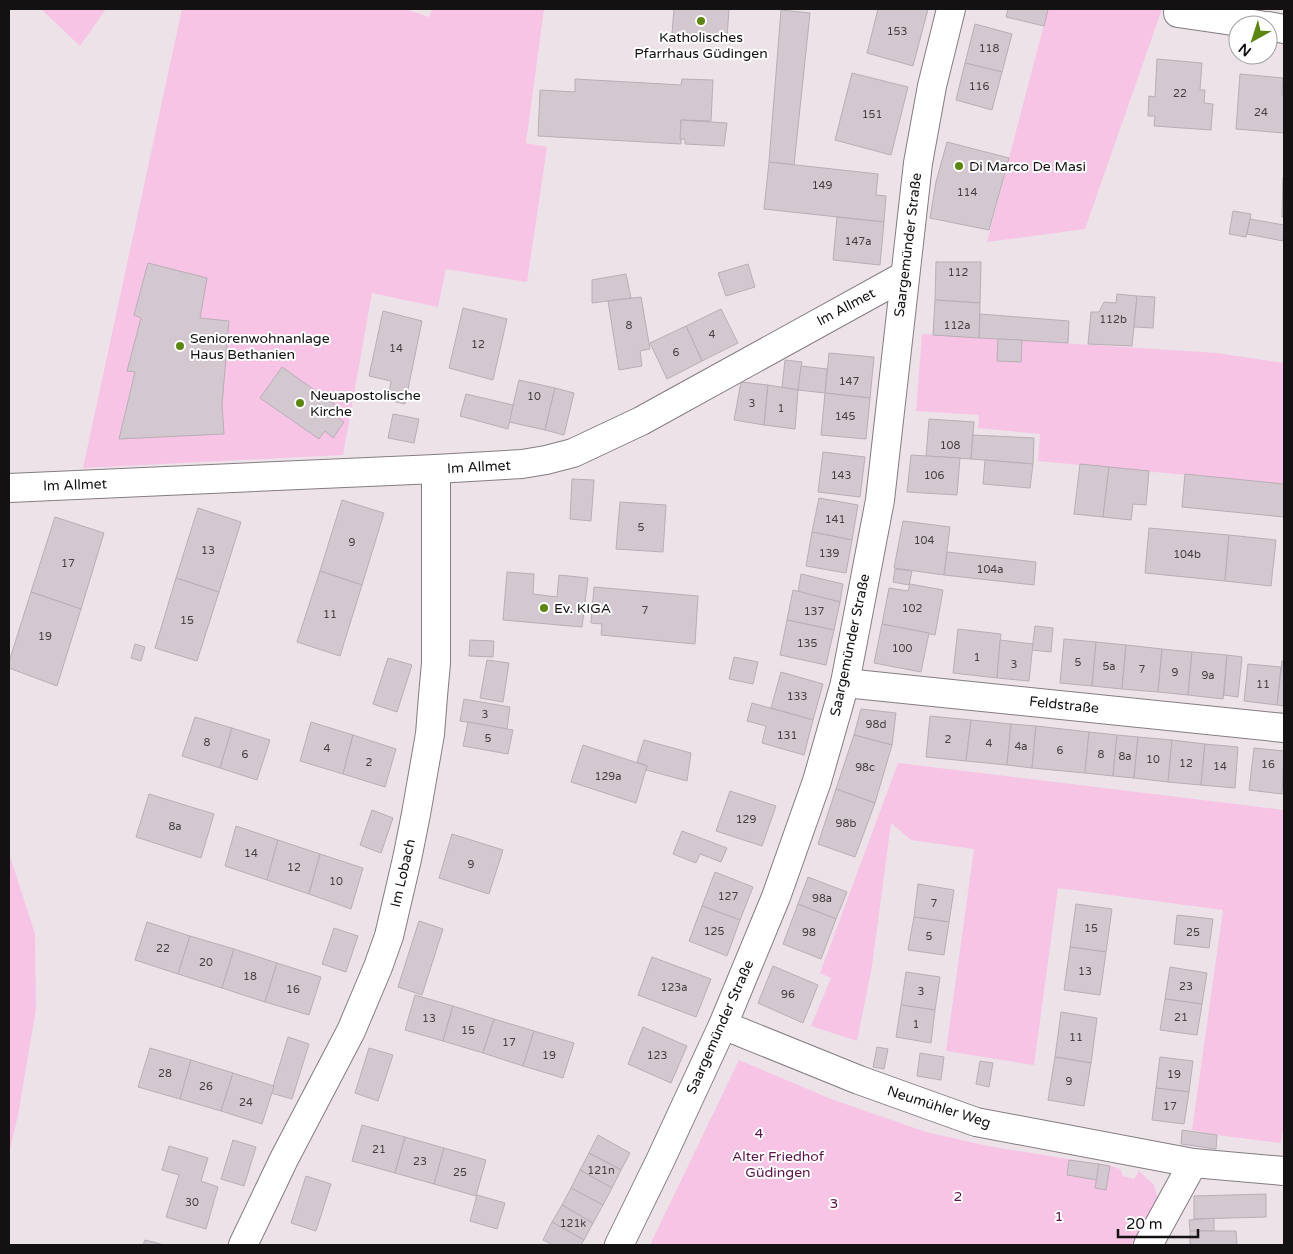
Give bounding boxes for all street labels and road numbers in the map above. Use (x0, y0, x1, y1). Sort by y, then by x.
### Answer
street label: Saargemünder Straße (891, 172, 925, 318)
street label: Im Allmet (814, 284, 879, 329)
street label: Im Allmet (447, 457, 512, 477)
street label: Im Allmet (43, 475, 108, 495)
street label: Saargemünder Straße (827, 572, 873, 718)
street label: Feldstraße (1028, 693, 1100, 717)
street label: Im Lobach (387, 837, 419, 909)
street label: Saargemünder Straße (683, 957, 757, 1097)
street label: Neumühler Weg (885, 1082, 993, 1132)

